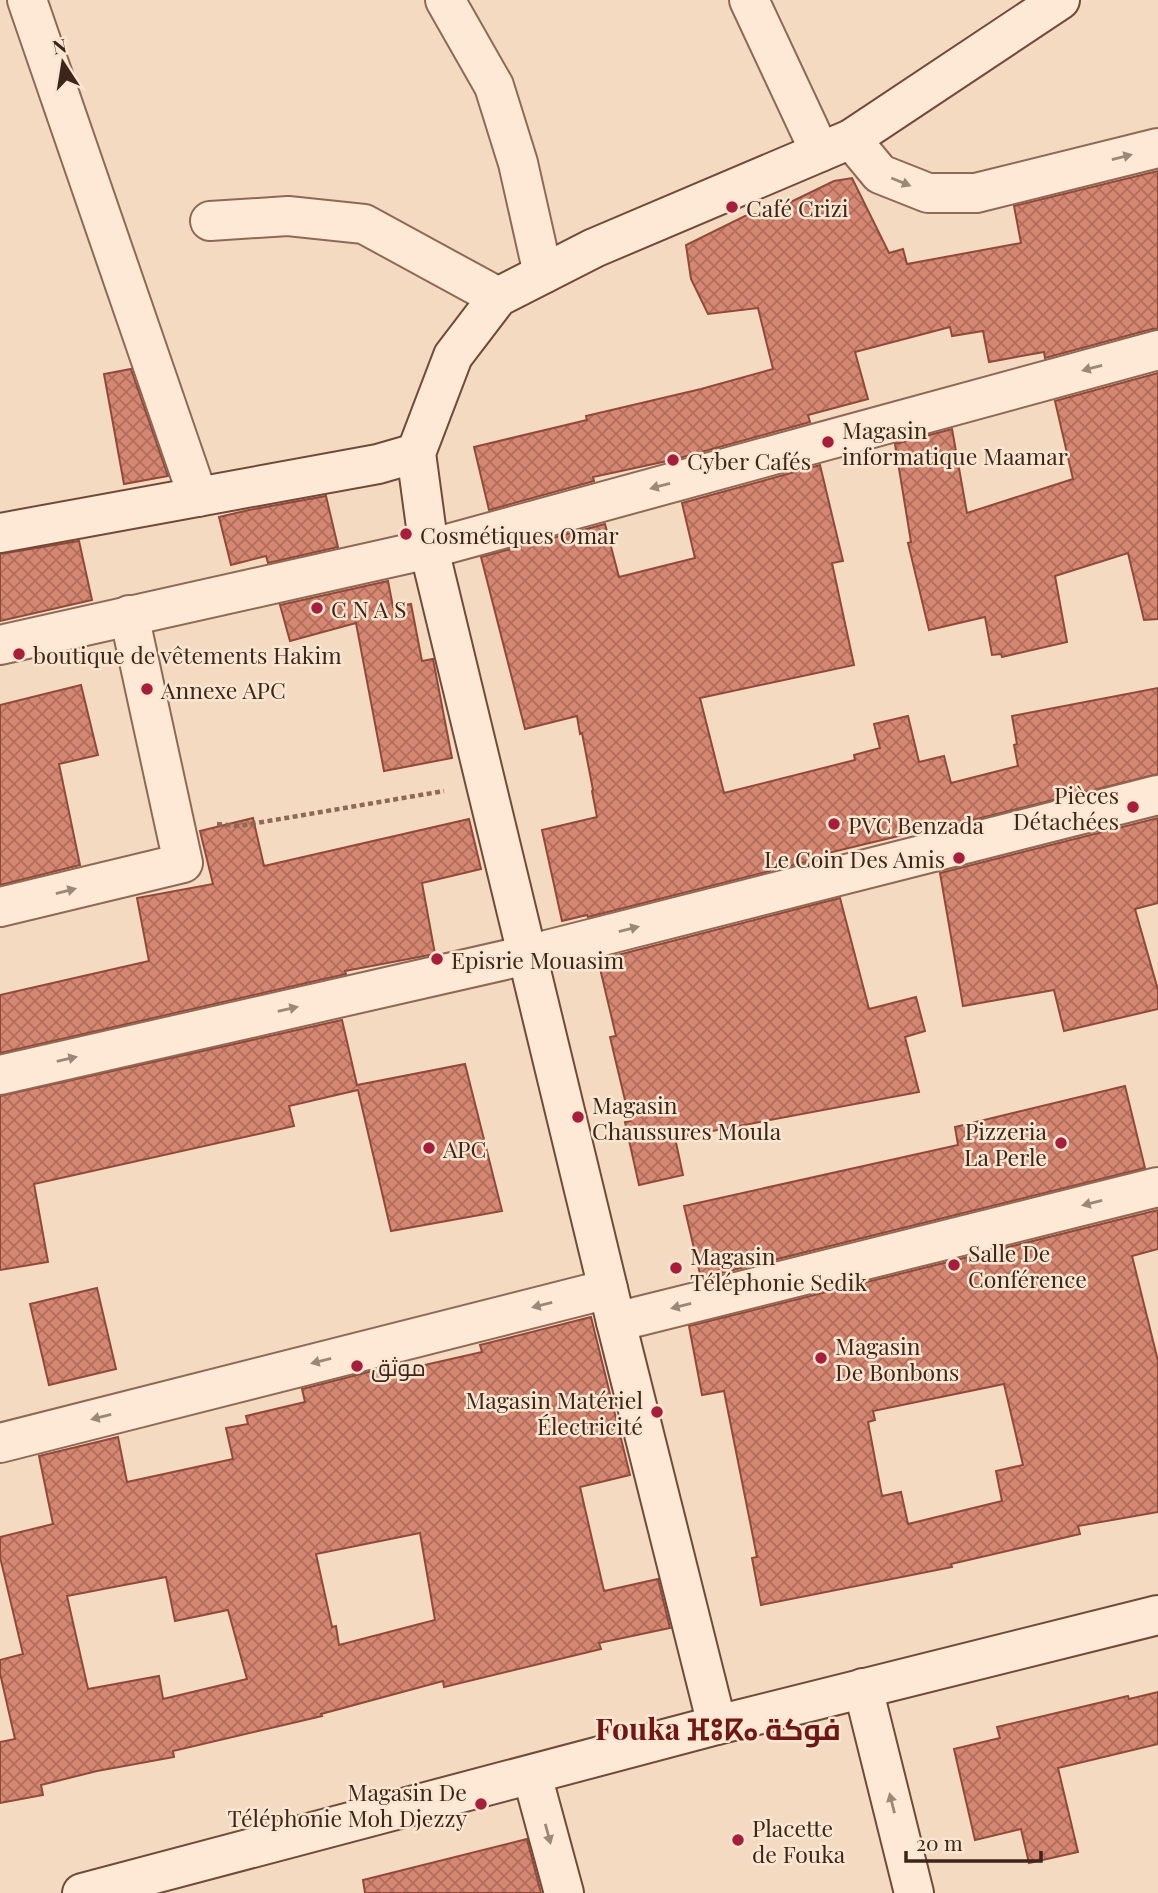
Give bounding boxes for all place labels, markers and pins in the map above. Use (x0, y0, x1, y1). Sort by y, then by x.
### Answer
place label: Café Crizi (746, 192, 849, 223)
marker: Café Crizi (724, 199, 740, 215)
place label: Magasin informatique Maamar (842, 414, 1068, 471)
marker: Magasin informatique Maamar (820, 434, 836, 450)
place label: Cyber Cafés (687, 445, 811, 476)
marker: Cyber Cafés (665, 452, 681, 468)
place label: Cosmétiques Omar (420, 519, 619, 550)
marker: Cosmétiques Omar (398, 526, 414, 542)
place label: C N A S (331, 593, 406, 624)
marker: C N A S (309, 600, 325, 616)
place label: boutique de vêtements Hakim (33, 639, 342, 670)
marker: boutique de vêtements Hakim (11, 646, 27, 662)
place label: Annexe APC (160, 674, 286, 705)
marker: Annexe APC (139, 681, 155, 697)
place label: Pièces Détachées (1013, 779, 1119, 836)
marker: Pièces Détachées (1125, 799, 1141, 815)
place label: PVC Benzada (848, 809, 985, 840)
marker: PVC Benzada (826, 816, 842, 832)
place label: Le Coin Des Amis (764, 843, 945, 874)
marker: Le Coin Des Amis (951, 850, 967, 866)
place label: Episrie Mouasim (451, 944, 625, 975)
marker: Episrie Mouasim (429, 951, 445, 967)
place label: Magasin Chaussures Moula (592, 1089, 782, 1146)
marker: Magasin Chaussures Moula (570, 1109, 586, 1125)
place label: Pizzeria La Perle (964, 1115, 1048, 1172)
place label: APC (442, 1133, 486, 1164)
marker: Pizzeria La Perle (1053, 1135, 1069, 1151)
marker: APC (421, 1140, 437, 1156)
place label: Salle De Conférence (968, 1237, 1087, 1294)
place label: Magasin Téléphonie Sedik (690, 1240, 867, 1297)
marker: Salle De Conférence (946, 1257, 962, 1273)
marker: Magasin Téléphonie Sedik (668, 1260, 684, 1276)
place label: Magasin De Bonbons (835, 1330, 959, 1387)
marker: Magasin De Bonbons (813, 1350, 829, 1366)
place label: موثق (371, 1351, 426, 1382)
marker: موثق (349, 1358, 365, 1374)
place label: Magasin Matériel Électricité (465, 1384, 643, 1441)
marker: Magasin Matériel Électricité (649, 1404, 665, 1420)
place label: Magasin De Téléphonie Moh Djezzy (228, 1776, 467, 1833)
marker: Magasin De Téléphonie Moh Djezzy (473, 1796, 489, 1812)
place label: Placette de Fouka (752, 1812, 846, 1869)
marker: Placette de Fouka (730, 1832, 746, 1848)

